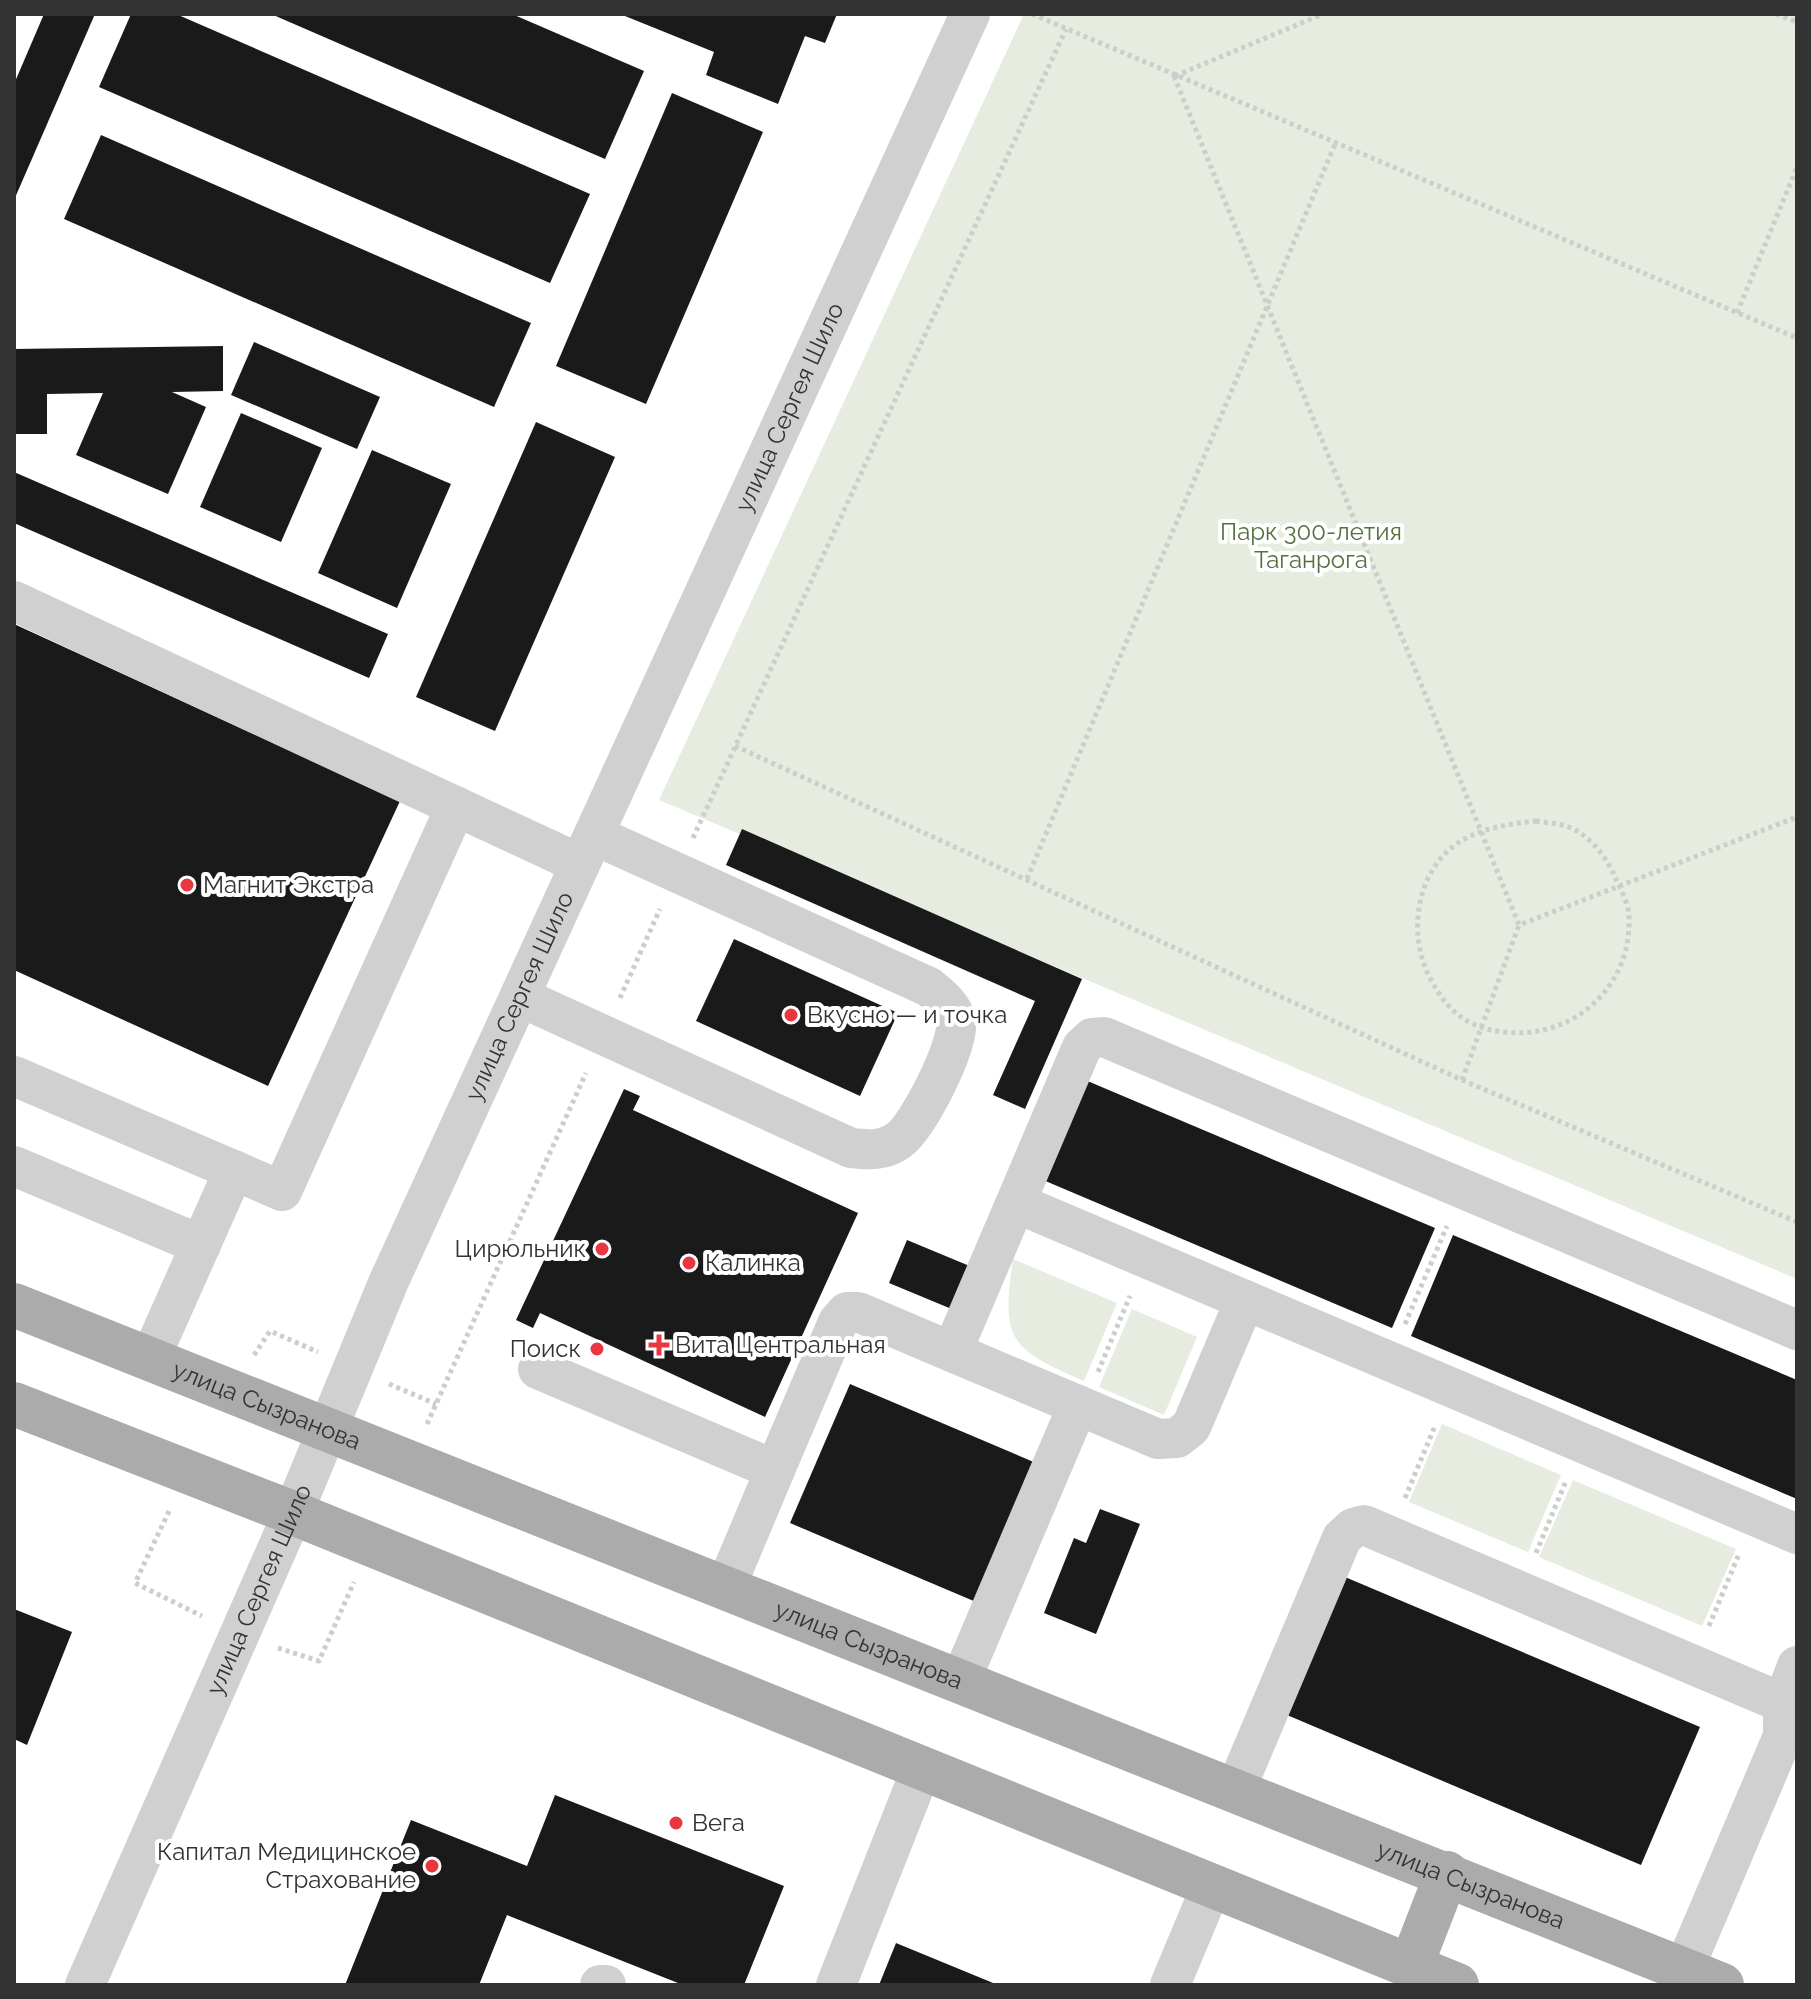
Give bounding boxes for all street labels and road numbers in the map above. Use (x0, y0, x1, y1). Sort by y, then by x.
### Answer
street label: улица Сергея Шило (729, 298, 850, 516)
street label: улица Сергея Шило (459, 887, 580, 1105)
street label: улица Сызранова (169, 1355, 365, 1456)
street label: улица Сергея Шило (200, 1480, 317, 1699)
street label: улица Сызранова (771, 1594, 967, 1695)
street label: улица Сызранова (1373, 1834, 1569, 1935)

